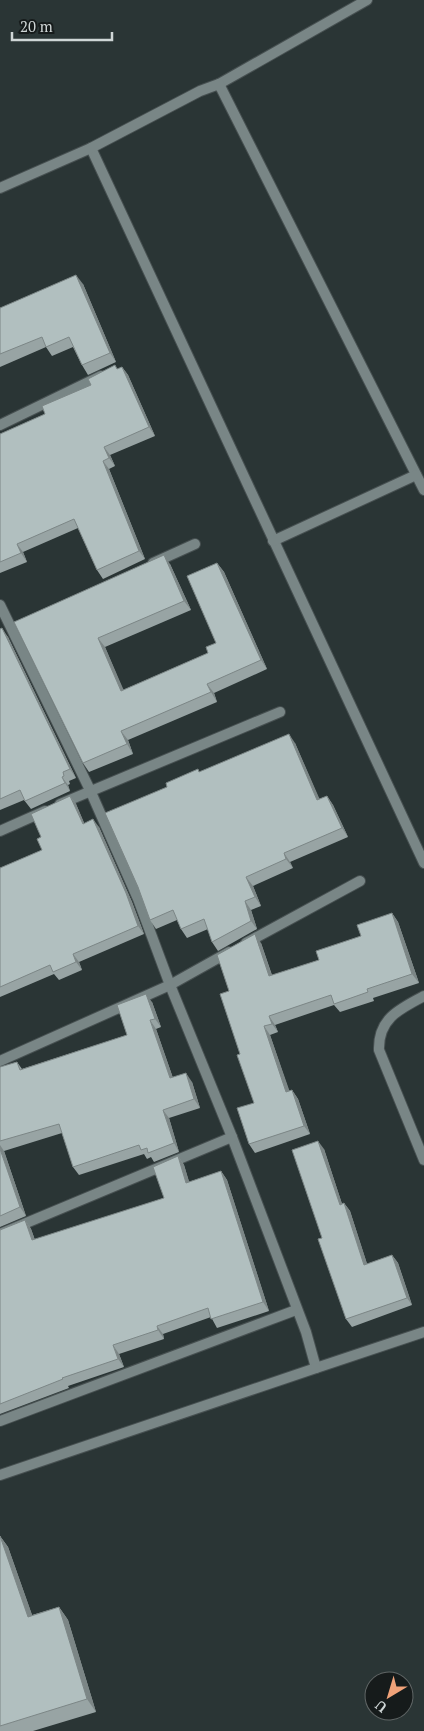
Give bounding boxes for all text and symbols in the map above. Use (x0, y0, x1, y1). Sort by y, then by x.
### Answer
scale bar (12, 10, 112, 42)
text: 20 m (20, 16, 53, 36)
north arrow (364, 1671, 414, 1721)
text: U (371, 1696, 390, 1717)

